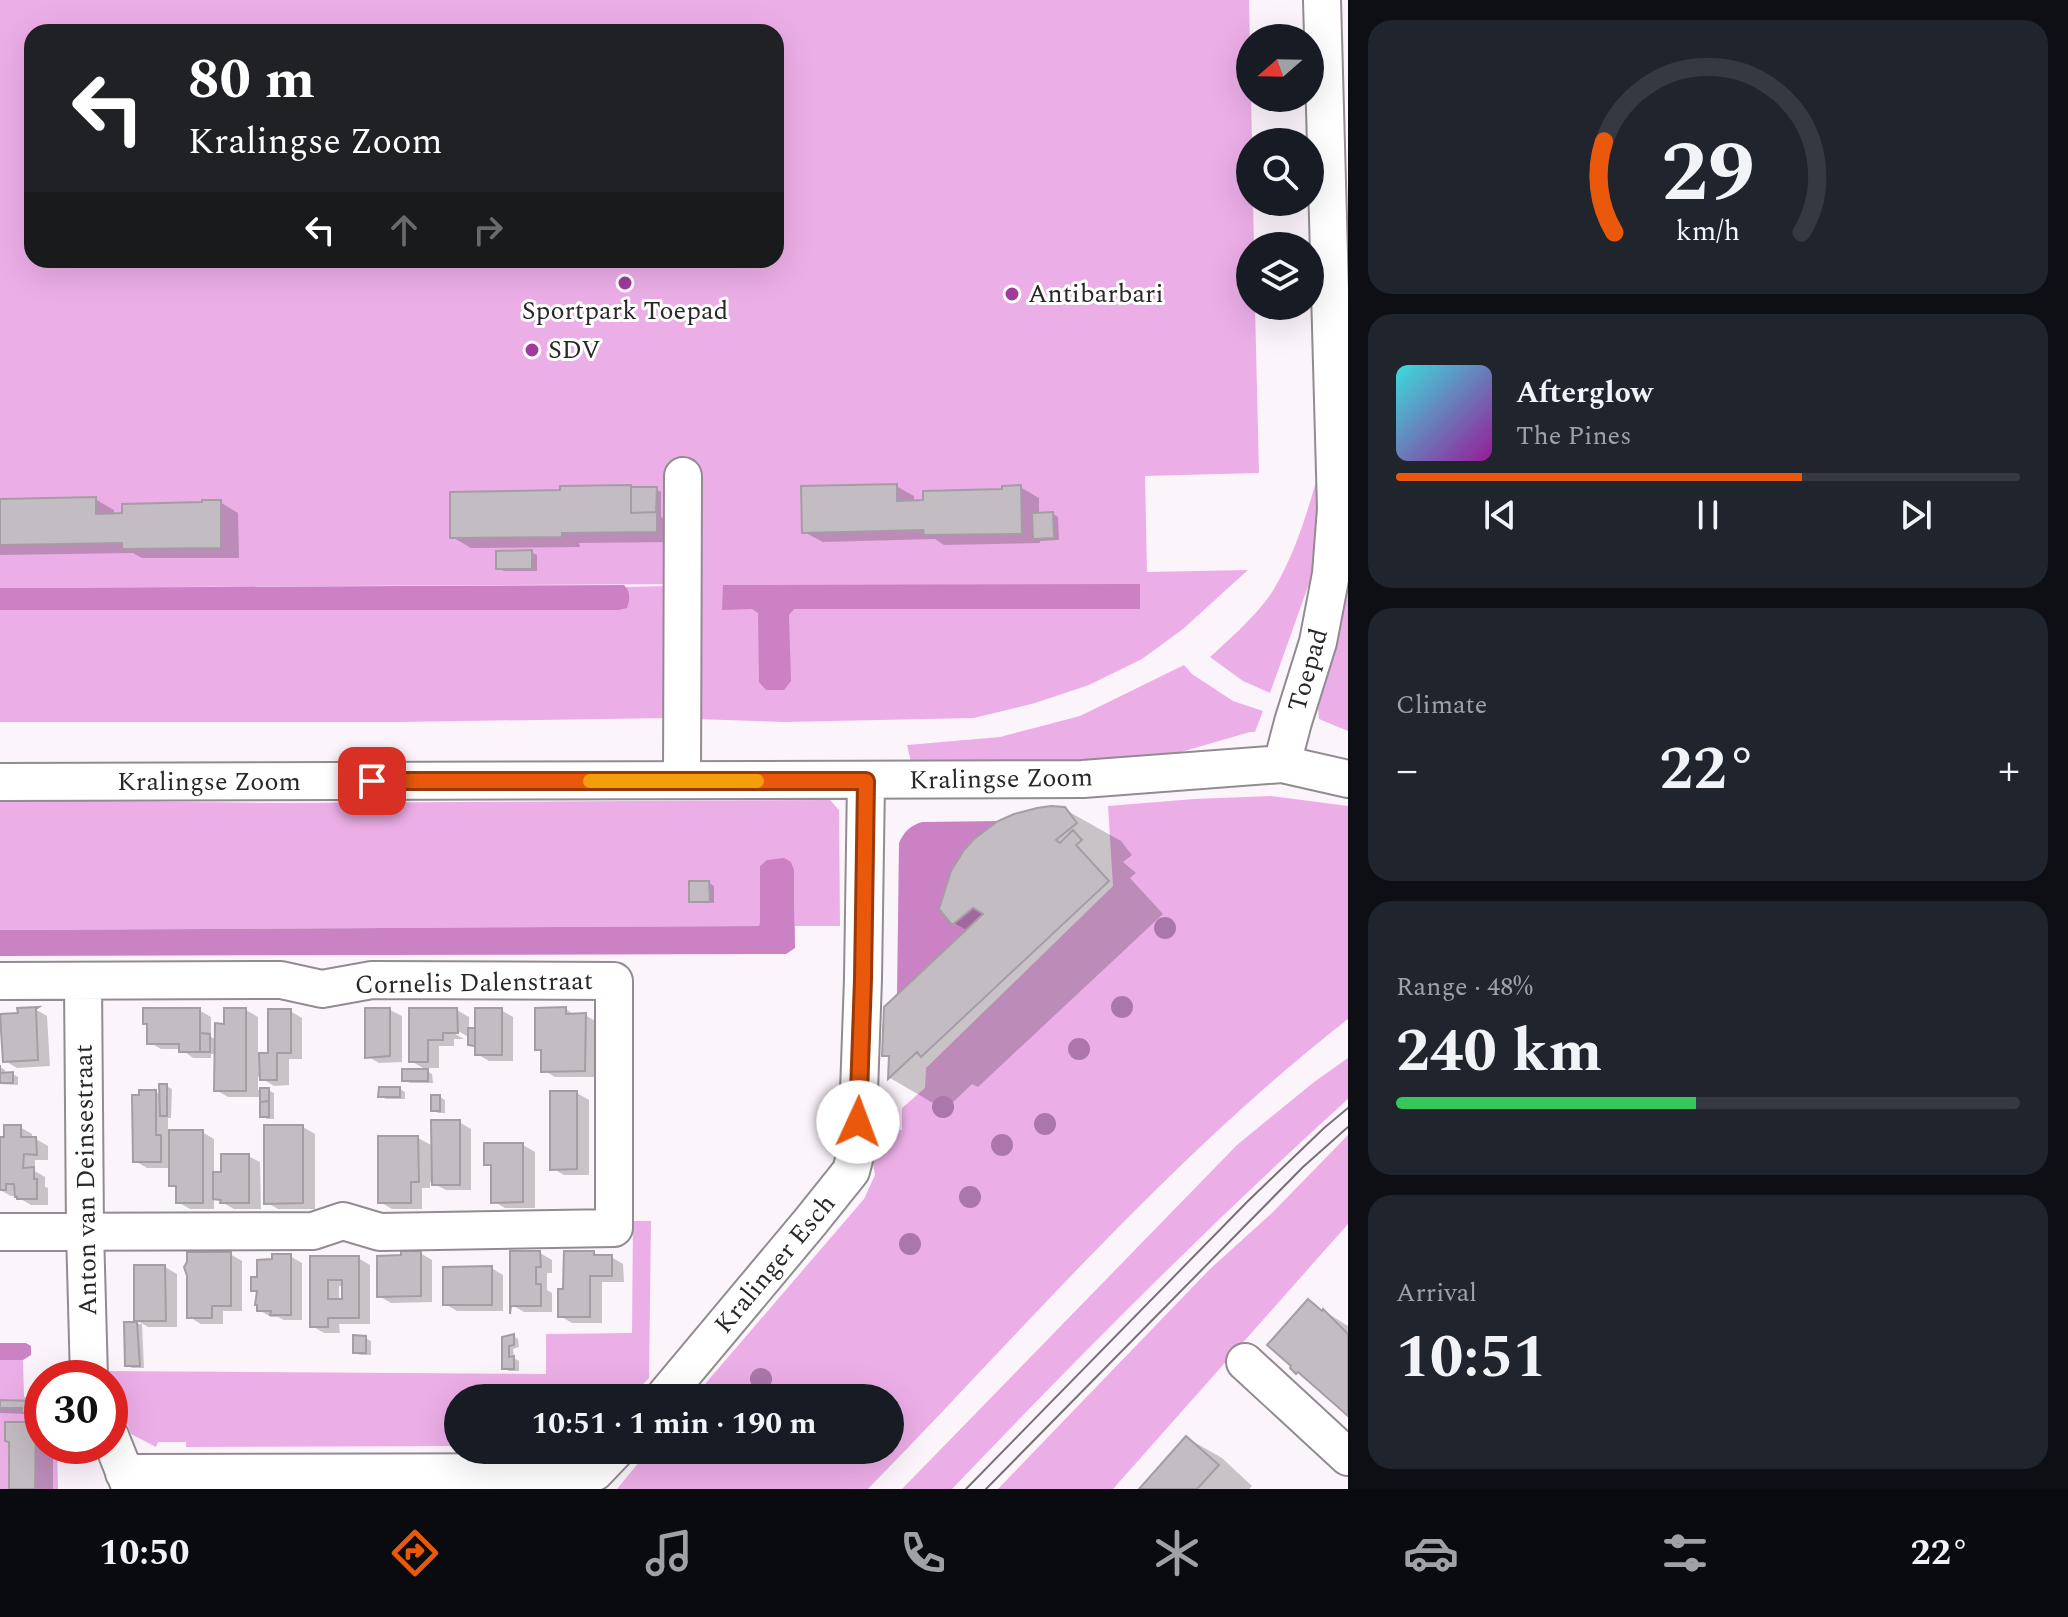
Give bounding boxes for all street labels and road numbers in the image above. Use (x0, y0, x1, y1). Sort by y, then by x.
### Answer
street label: Toepad (1277, 624, 1339, 716)
street label: Kralingse Zoom (909, 757, 1093, 801)
street label: Kralingse Zoom (117, 762, 301, 802)
street label: Cornelis Dalenstraat (355, 961, 593, 1005)
street label: Anton van Deinsestraat (64, 1044, 108, 1316)
street label: Kralinger Esch (704, 1185, 846, 1343)

